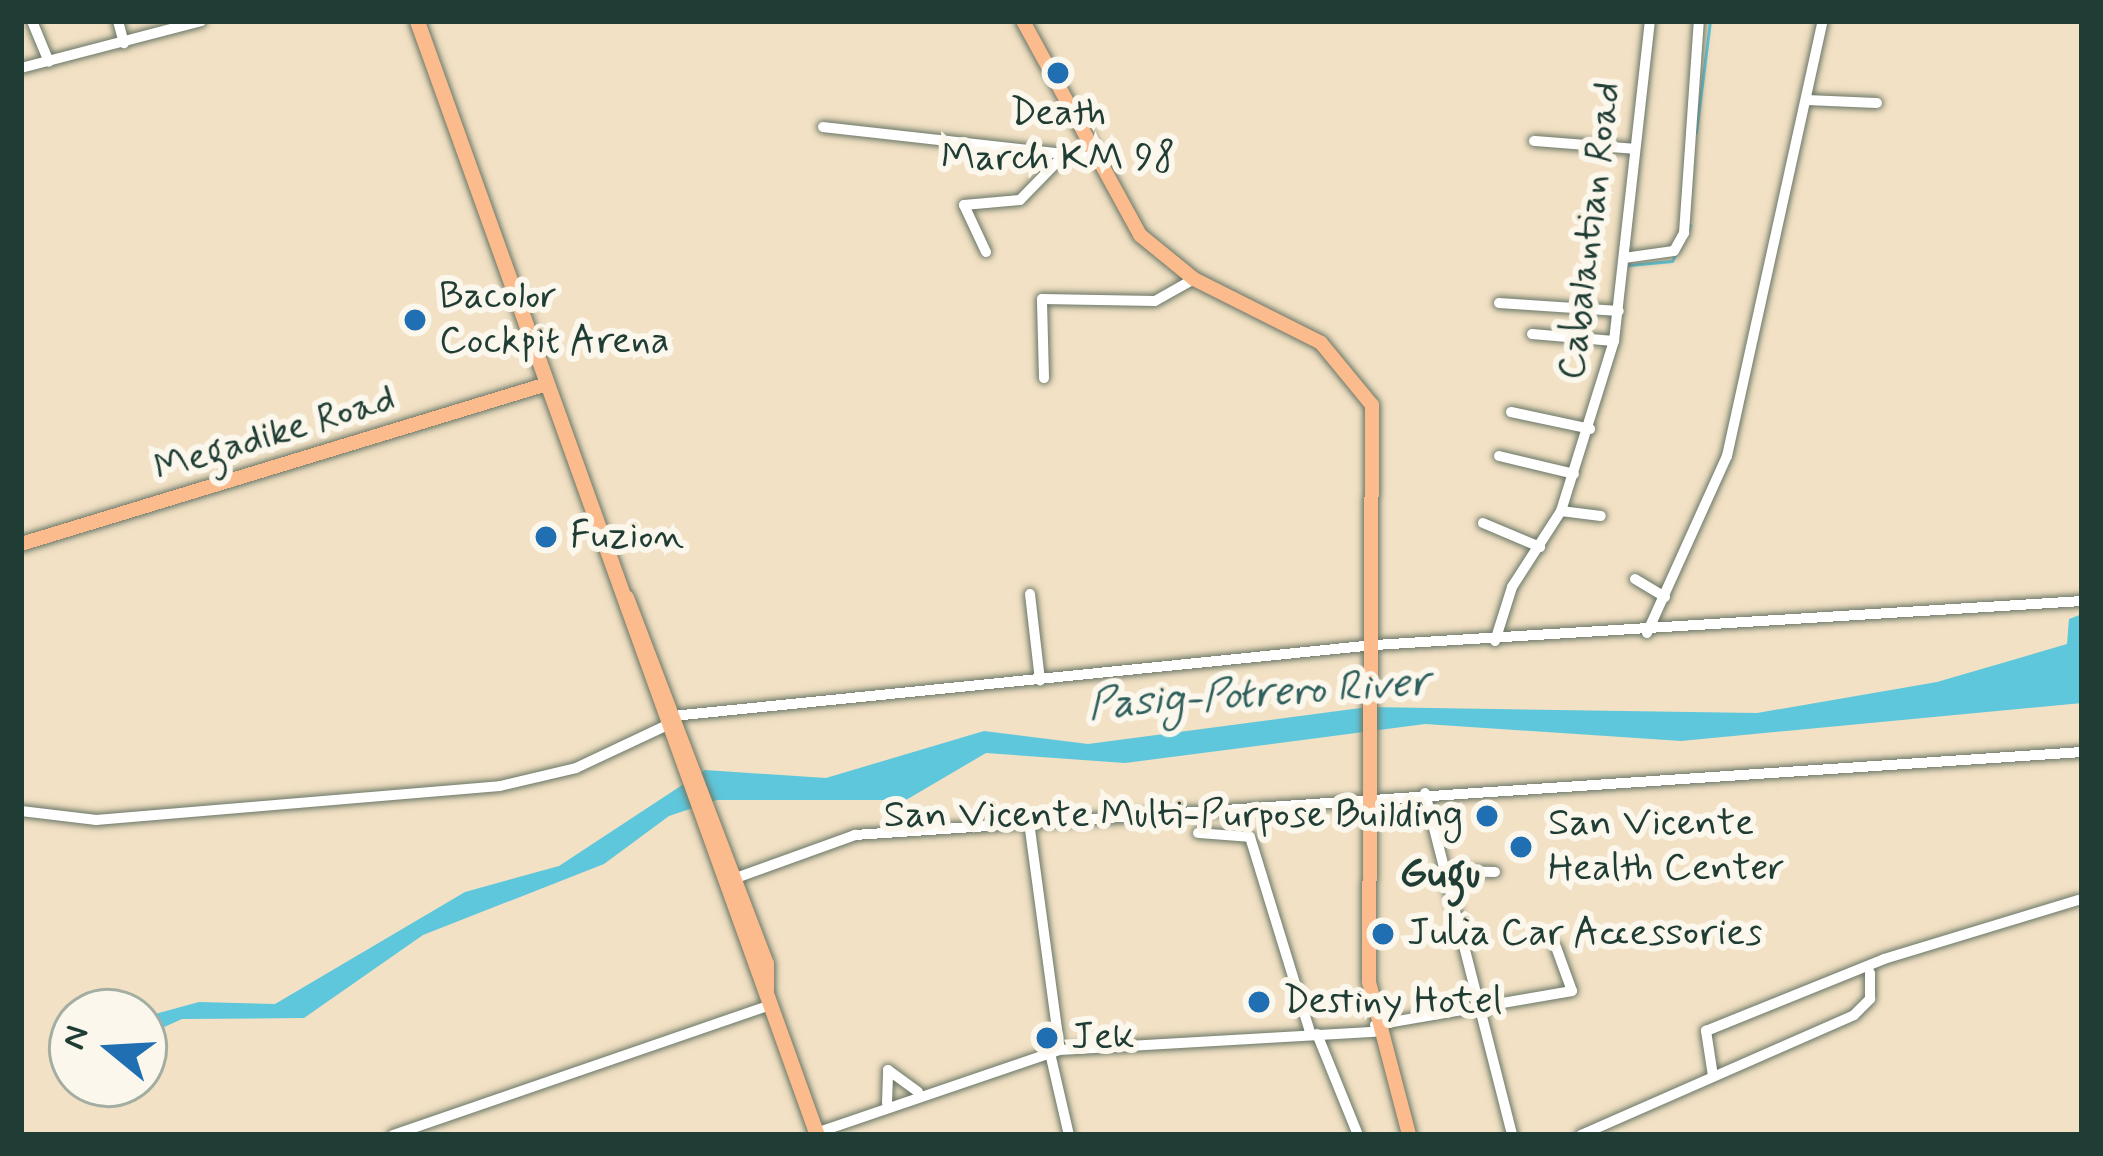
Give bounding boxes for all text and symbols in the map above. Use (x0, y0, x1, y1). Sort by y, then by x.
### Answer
marker: Death March KM 98 (1045, 60, 1071, 86)
street label: Cabalantian Road (1550, 81, 1632, 381)
place label: Death March KM 98 (941, 92, 1175, 183)
place label: Bacolor Cockpit Arena (439, 275, 674, 366)
marker: Bacolor Cockpit Arena (402, 307, 428, 333)
street label: Megadike Road (150, 377, 400, 493)
place label: Fuzion (570, 514, 684, 560)
marker: Fuzion (533, 524, 559, 550)
water label: Pasig-Potrero River (1087, 658, 1431, 732)
place label: San Vicente Multi-Purpose Building (870, 793, 1463, 839)
place label: San Vicente Health Center (1548, 802, 1785, 893)
marker: San Vicente Multi-Purpose Building (1474, 803, 1500, 829)
marker: San Vicente Health Center (1505, 831, 1537, 863)
district label: Gugu (1400, 850, 1480, 900)
place label: Julia Car Accessories (1407, 911, 1764, 957)
marker: Julia Car Accessories (1370, 921, 1396, 947)
place label: Destiny Hotel (1283, 979, 1492, 1025)
north arrow (48, 988, 168, 1108)
marker: Destiny Hotel (1246, 989, 1272, 1015)
place label: Jek (1071, 1015, 1135, 1061)
text: N (52, 1021, 101, 1055)
marker: Jek (1034, 1025, 1060, 1051)

